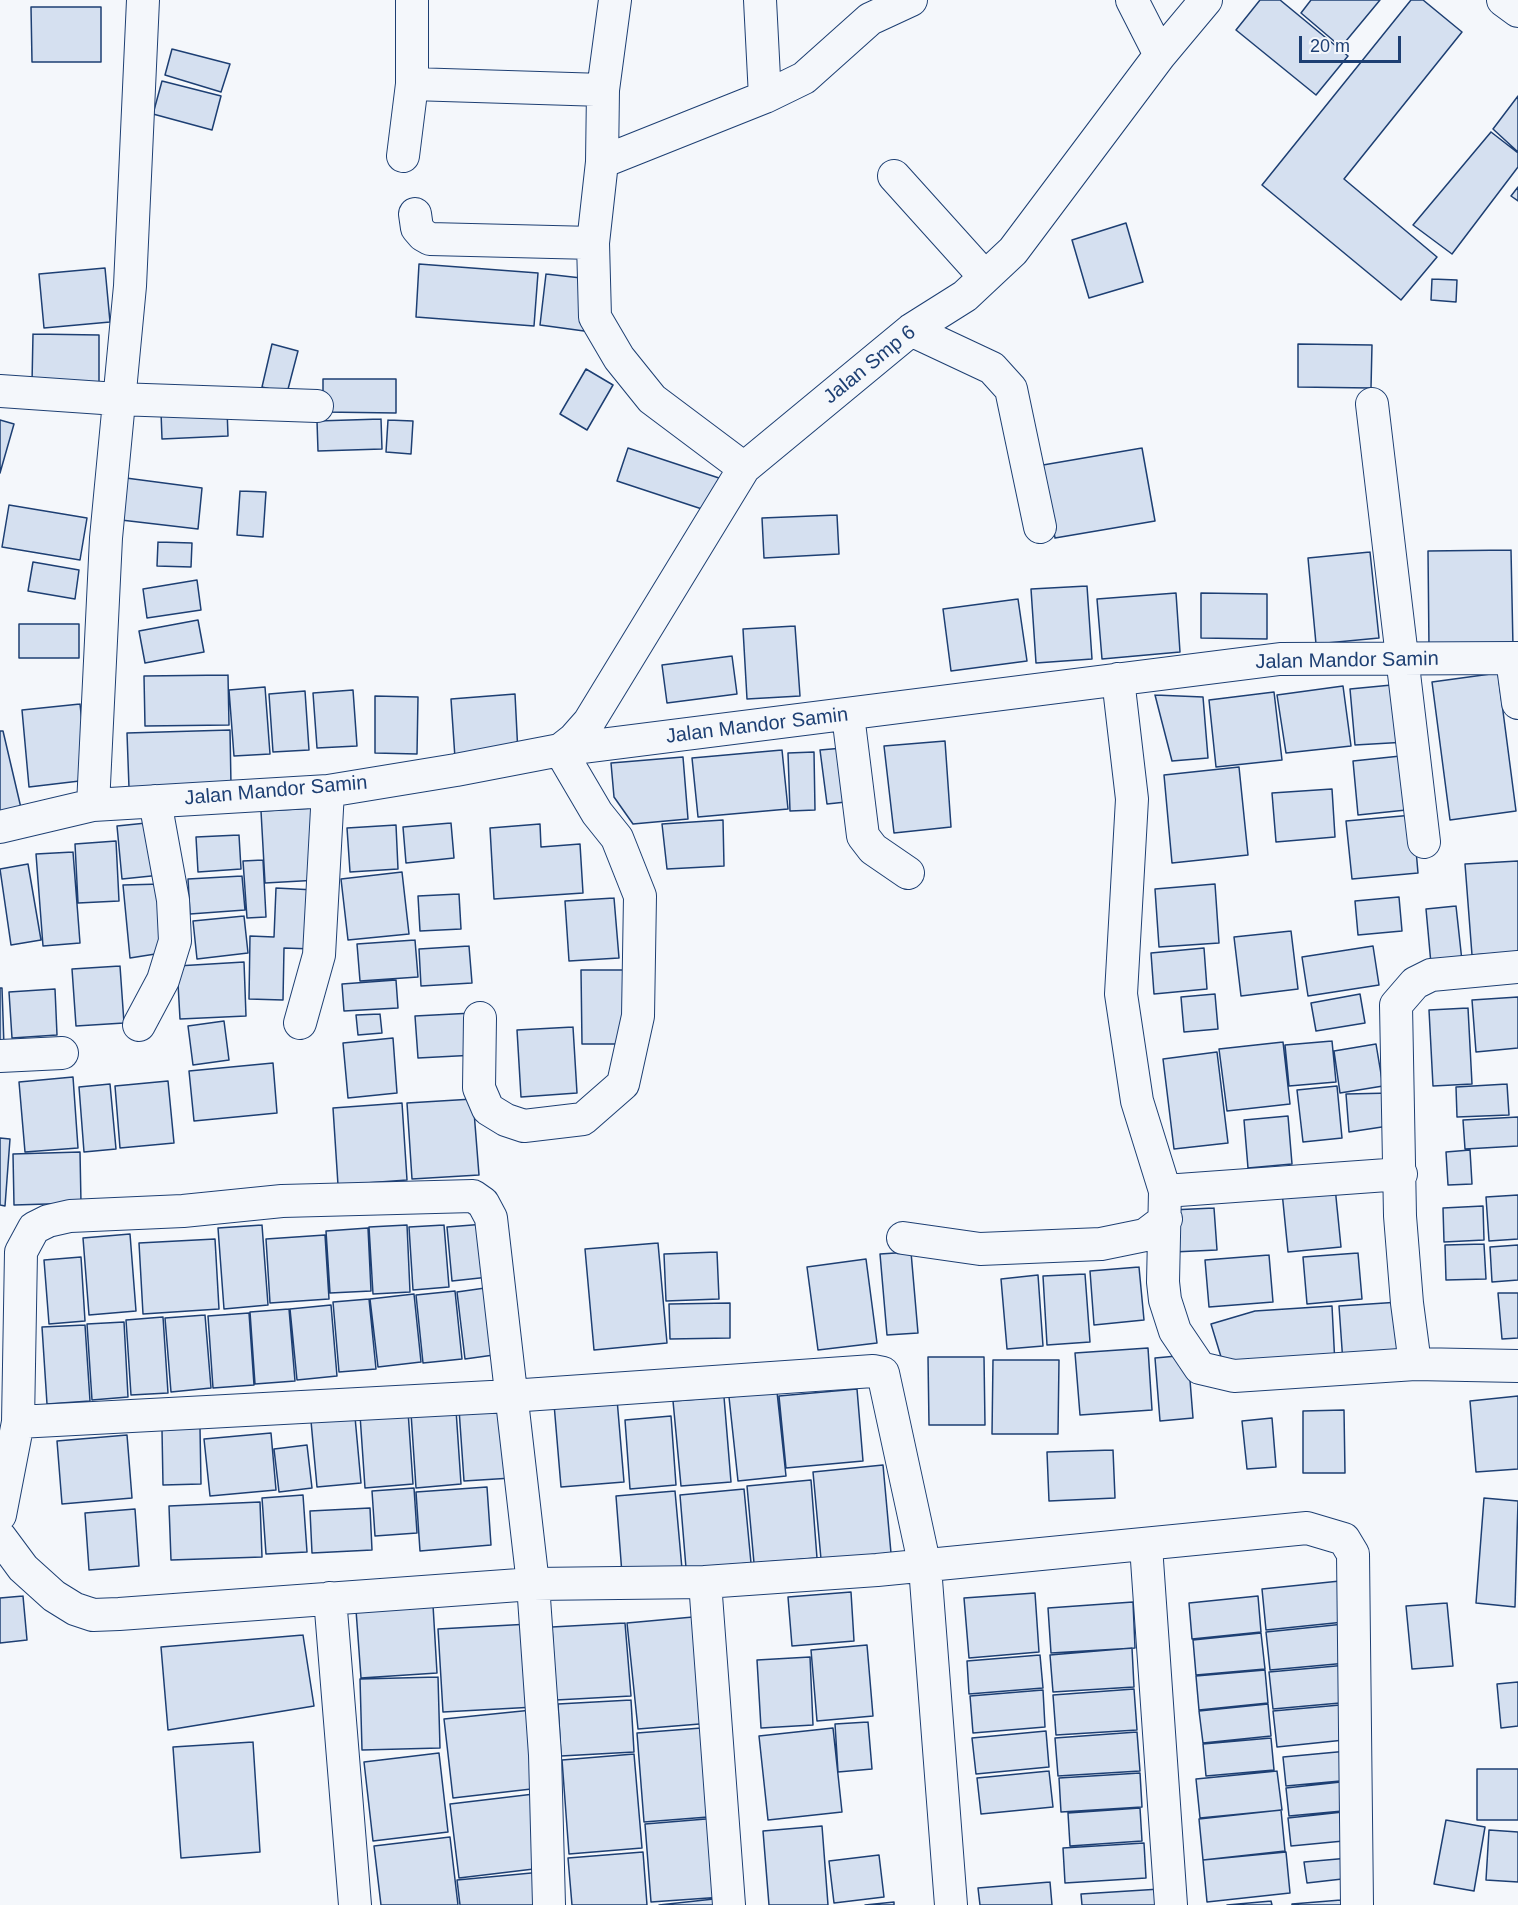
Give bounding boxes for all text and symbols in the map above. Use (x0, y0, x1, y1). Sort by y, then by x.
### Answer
scale bar (1302, 24, 1404, 62)
text: 20 m (1310, 36, 1350, 56)
street label: Jalan Smp 6 (819, 321, 921, 409)
street label: Jalan Mandor Samin (1255, 647, 1439, 675)
street label: Jalan Mandor Samin (665, 703, 849, 749)
street label: Jalan Mandor Samin (184, 771, 368, 811)

